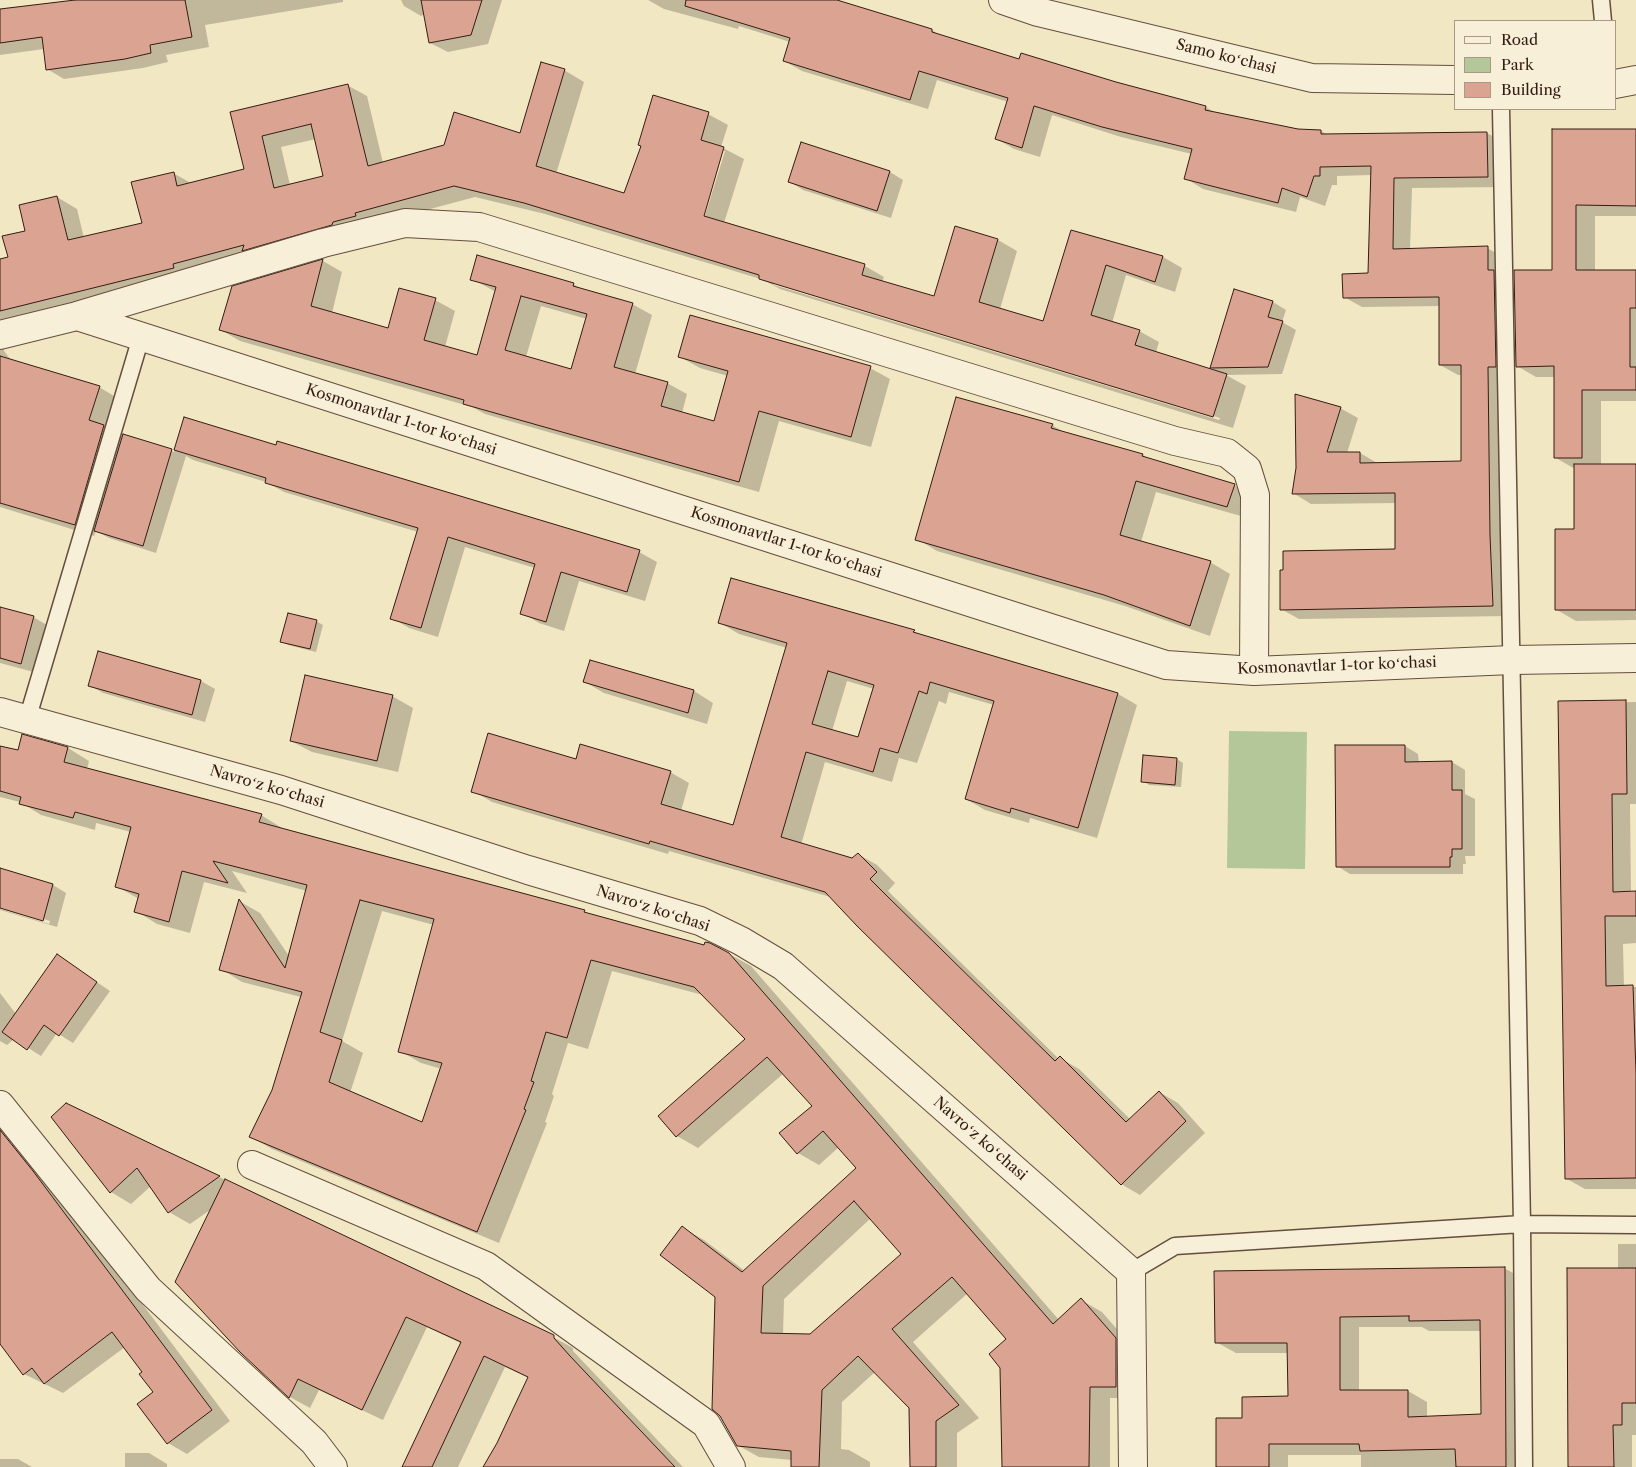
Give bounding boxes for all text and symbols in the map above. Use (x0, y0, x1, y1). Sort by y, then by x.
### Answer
legend (1454, 20, 1616, 110)
text: Road (1501, 30, 1538, 49)
street label: Samo koʻchasi (1174, 36, 1278, 78)
text: Park (1501, 55, 1534, 74)
text: Building (1501, 80, 1561, 99)
street label: Kosmonavtlar 1-tor koʻchasi (303, 381, 499, 459)
street label: Kosmonavtlar 1-tor koʻchasi (688, 504, 884, 582)
street label: Kosmonavtlar 1-tor koʻchasi (1237, 654, 1437, 678)
street label: Navroʻz koʻchasi (208, 762, 326, 812)
street label: Navroʻz koʻchasi (594, 882, 712, 936)
street label: Navroʻz koʻchasi (929, 1093, 1031, 1185)

